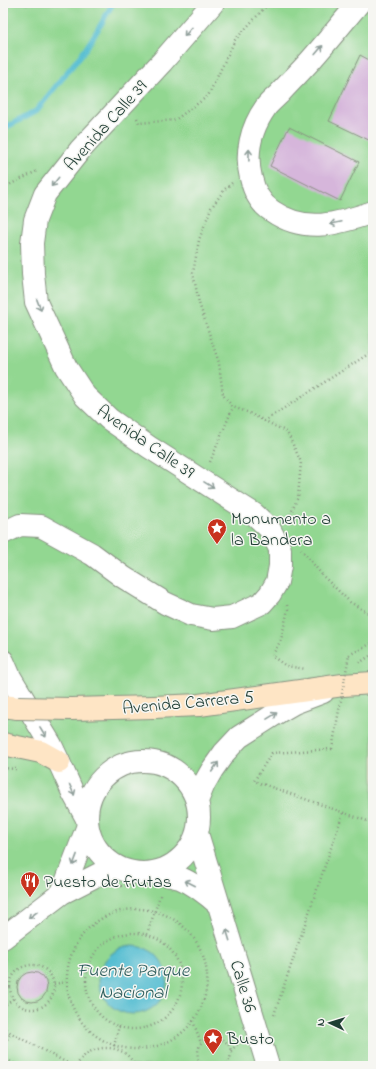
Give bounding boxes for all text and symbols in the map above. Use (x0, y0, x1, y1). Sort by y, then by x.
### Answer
one-way arrow (183, 27, 192, 38)
one-way arrow (315, 45, 324, 56)
street label: Avenida Calle 39 (59, 75, 155, 177)
one-way arrow (245, 149, 253, 162)
one-way arrow (50, 176, 59, 187)
one-way arrow (330, 220, 343, 228)
one-way arrow (35, 299, 43, 311)
street label: Avenida Calle 39 (91, 399, 200, 486)
one-way arrow (203, 482, 215, 490)
place label: Monumento a la Bandera (231, 507, 331, 554)
place icon: Monumento a la Bandera (206, 517, 228, 545)
street label: Avenida Carrera 5 (121, 685, 255, 723)
one-way arrow (266, 712, 277, 720)
one-way arrow (39, 726, 47, 738)
one-way arrow (211, 762, 219, 773)
one-way arrow (69, 784, 76, 796)
one-way arrow (70, 854, 78, 866)
restaurant icon: Puesto de frutas (19, 870, 41, 898)
place label: Puesto de frutas (44, 870, 172, 896)
one-way arrow (184, 879, 196, 886)
one-way arrow (27, 911, 38, 920)
one-way arrow (224, 929, 231, 942)
street label: Calle 36 (222, 957, 262, 1016)
water label: Fuente Parque Nacional (77, 958, 191, 1007)
north arrow (310, 1003, 350, 1043)
text: N (313, 1018, 329, 1027)
place icon: Busto (202, 1027, 224, 1055)
place label: Busto (226, 1027, 274, 1053)

